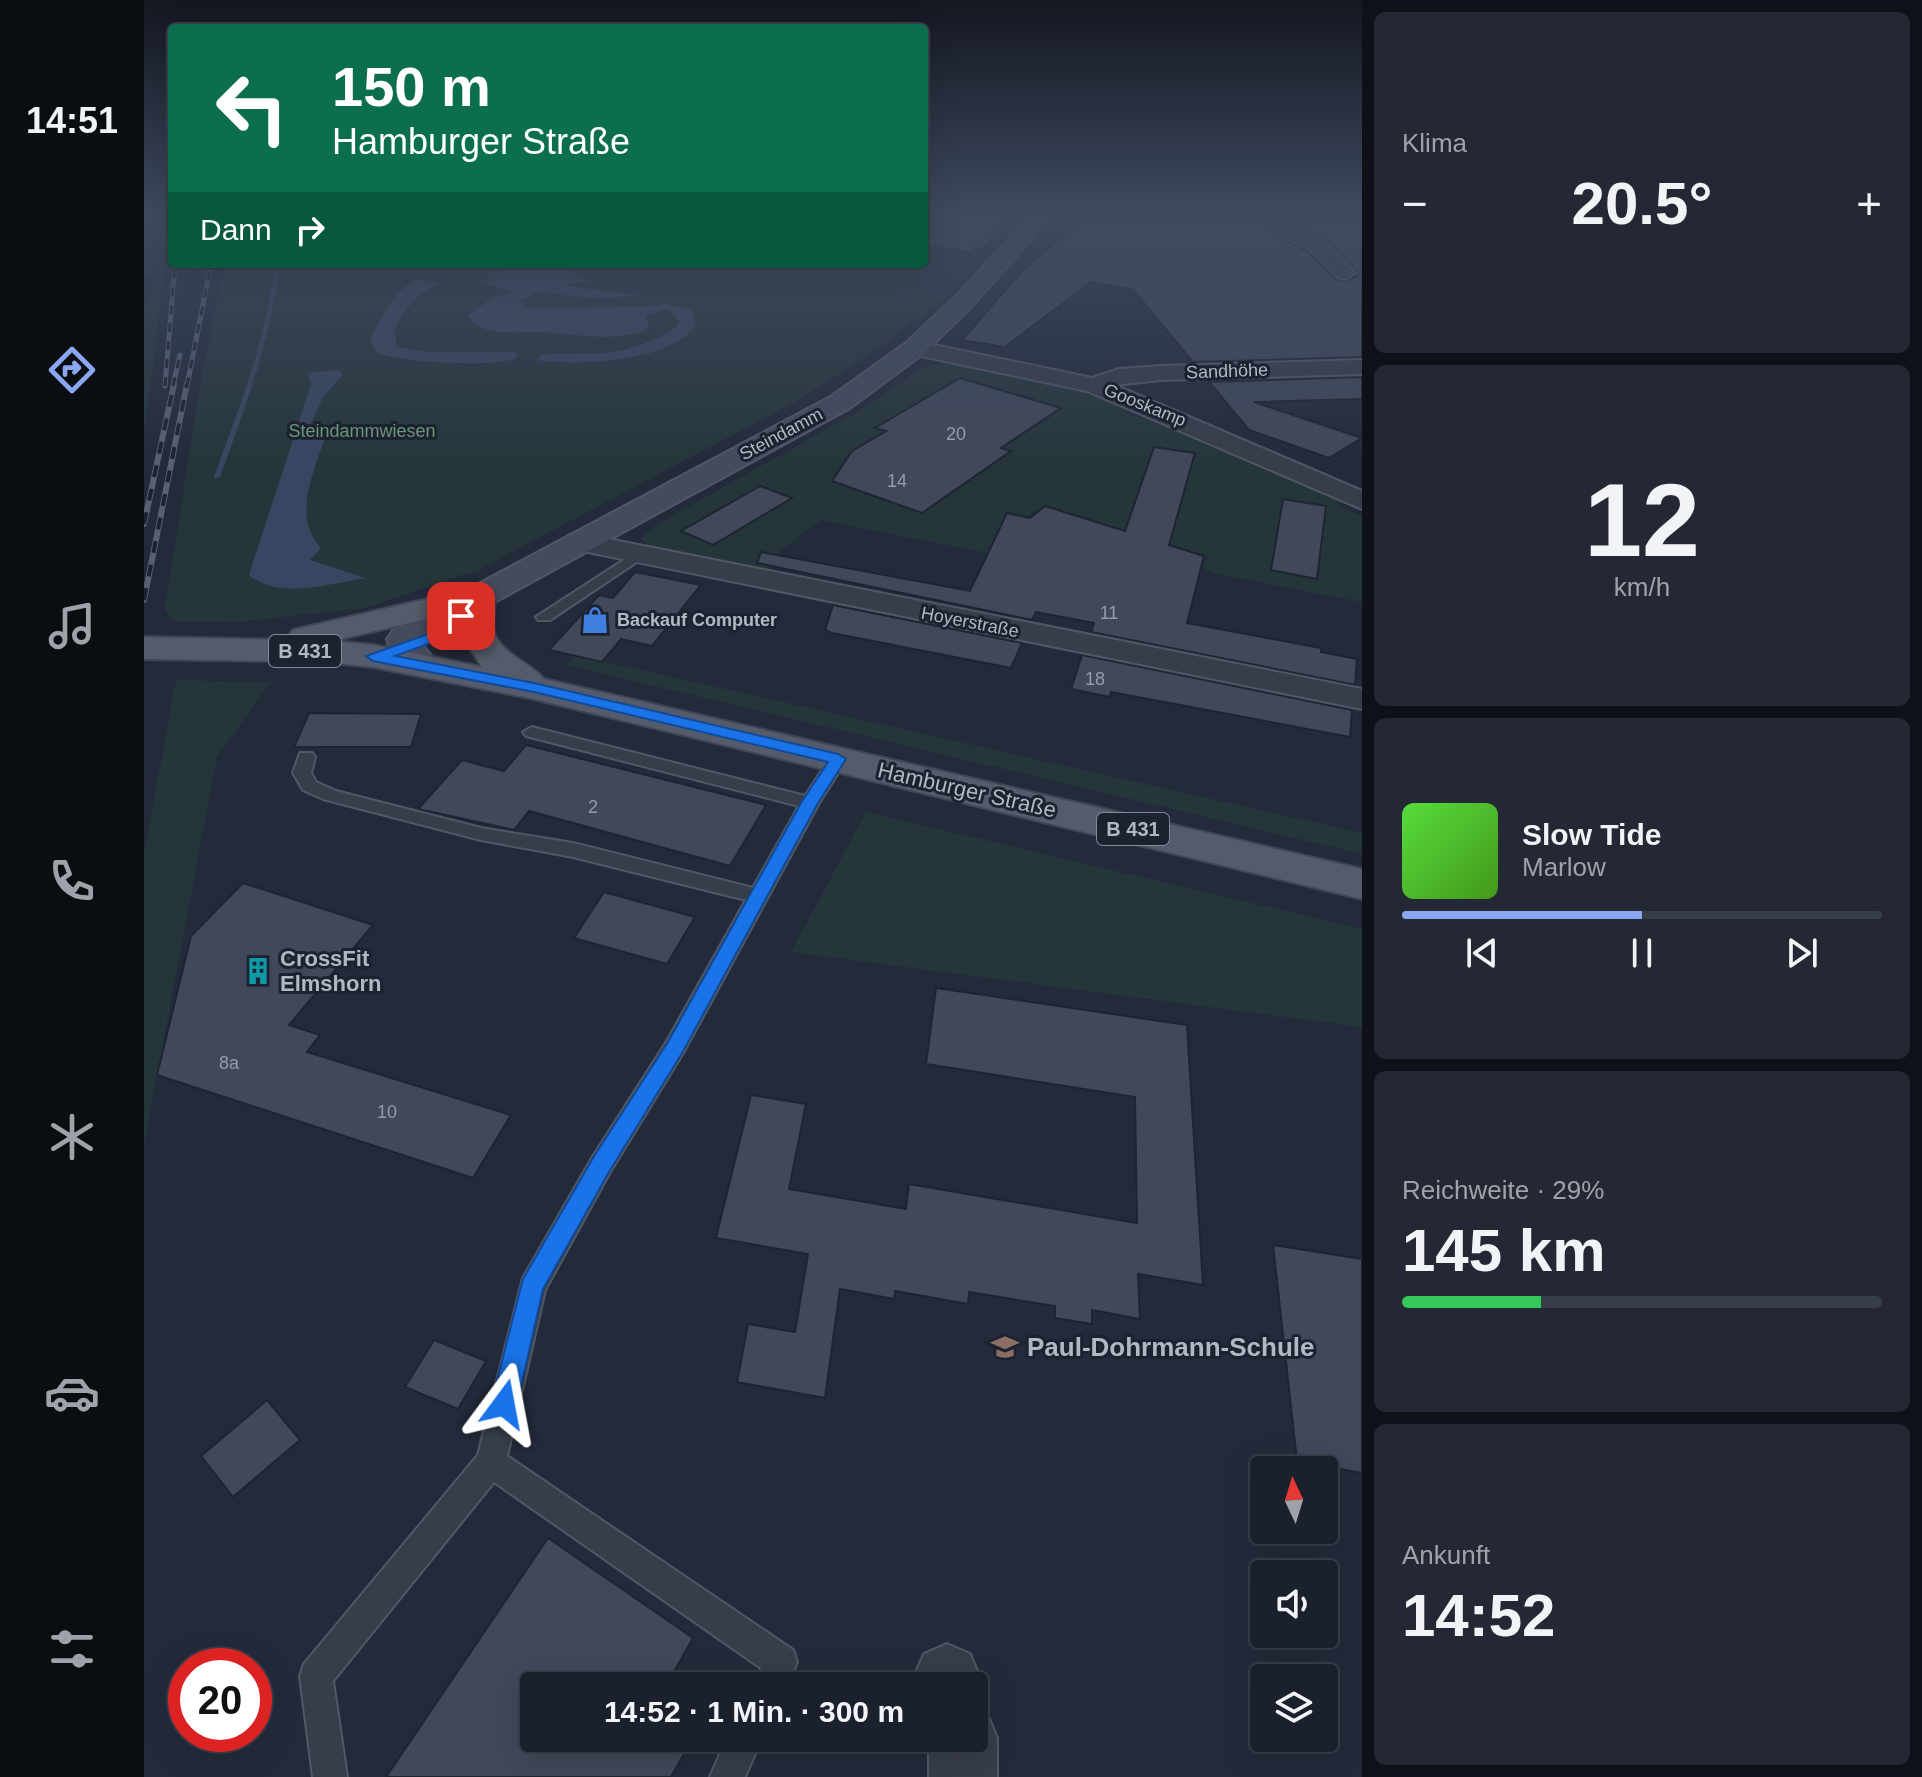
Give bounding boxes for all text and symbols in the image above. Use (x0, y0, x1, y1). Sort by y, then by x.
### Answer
text: 150 m (332, 55, 491, 118)
icon: left (200, 56, 304, 160)
text: 14:51 (26, 100, 118, 141)
text: Hamburger Straße (332, 121, 630, 162)
text: Klima (1402, 128, 1467, 158)
text: 20.5° (1572, 170, 1712, 237)
text: − (1402, 179, 1428, 228)
text: + (1856, 179, 1882, 228)
icon: right (288, 208, 332, 252)
text: Dann (200, 213, 272, 246)
icon: directions (44, 342, 100, 398)
street label: Sandhöhe (1186, 360, 1268, 382)
street label: Gooskamp (1101, 379, 1189, 431)
street label: Steindamm (736, 404, 826, 464)
park label: Steindammwiesen (288, 421, 436, 441)
house number: 20 (946, 424, 966, 444)
text: 12 (1584, 462, 1700, 578)
house number: 14 (887, 471, 907, 491)
text: km/h (1614, 572, 1670, 602)
pin (427, 582, 495, 650)
icon: arrive (439, 594, 483, 638)
icon: music (44, 598, 100, 654)
street label: Hoyerstraße (919, 603, 1021, 641)
house number: 11 (1100, 603, 1118, 623)
shop icon: Backauf Computer (580, 605, 610, 635)
place label: Backauf Computer (617, 610, 777, 630)
road number: B 431 (269, 635, 341, 667)
house number: 18 (1085, 669, 1105, 689)
street label: Hamburger Straße (875, 757, 1059, 823)
house number: 2 (588, 797, 598, 817)
road number: B 431 (1097, 813, 1169, 845)
text: Slow Tide (1522, 818, 1661, 851)
text: Marlow (1522, 852, 1606, 882)
icon: phone (44, 853, 100, 909)
icon: previous (1460, 931, 1504, 975)
icon: pause (1620, 931, 1664, 975)
icon: next (1780, 931, 1824, 975)
place label: CrossFit Elmshorn (280, 946, 381, 996)
building icon: CrossFit Elmshorn (243, 956, 273, 986)
house number: 8a (219, 1053, 240, 1073)
house number: 10 (377, 1102, 397, 1122)
icon: climate (44, 1109, 100, 1165)
text: Reichweite · 29% (1402, 1175, 1604, 1205)
text: 145 km (1402, 1217, 1606, 1284)
school or university icon: Paul-Dohrmann-Schule (990, 1332, 1020, 1362)
place label: Paul-Dohrmann-Schule (1027, 1332, 1314, 1362)
position arrow (462, 1362, 546, 1446)
icon: car (44, 1365, 100, 1421)
north arrow (1250, 1456, 1338, 1544)
map controls (1250, 1456, 1338, 1752)
text: Ankunft (1402, 1540, 1490, 1570)
button: sound (1250, 1560, 1338, 1648)
text: 14:52 (1402, 1582, 1555, 1649)
icon: filters (44, 1621, 100, 1677)
speed limit sign: 20 (168, 1648, 272, 1752)
button: layers (1250, 1664, 1338, 1752)
text: 14:52 · 1 Min. · 300 m (604, 1695, 904, 1728)

